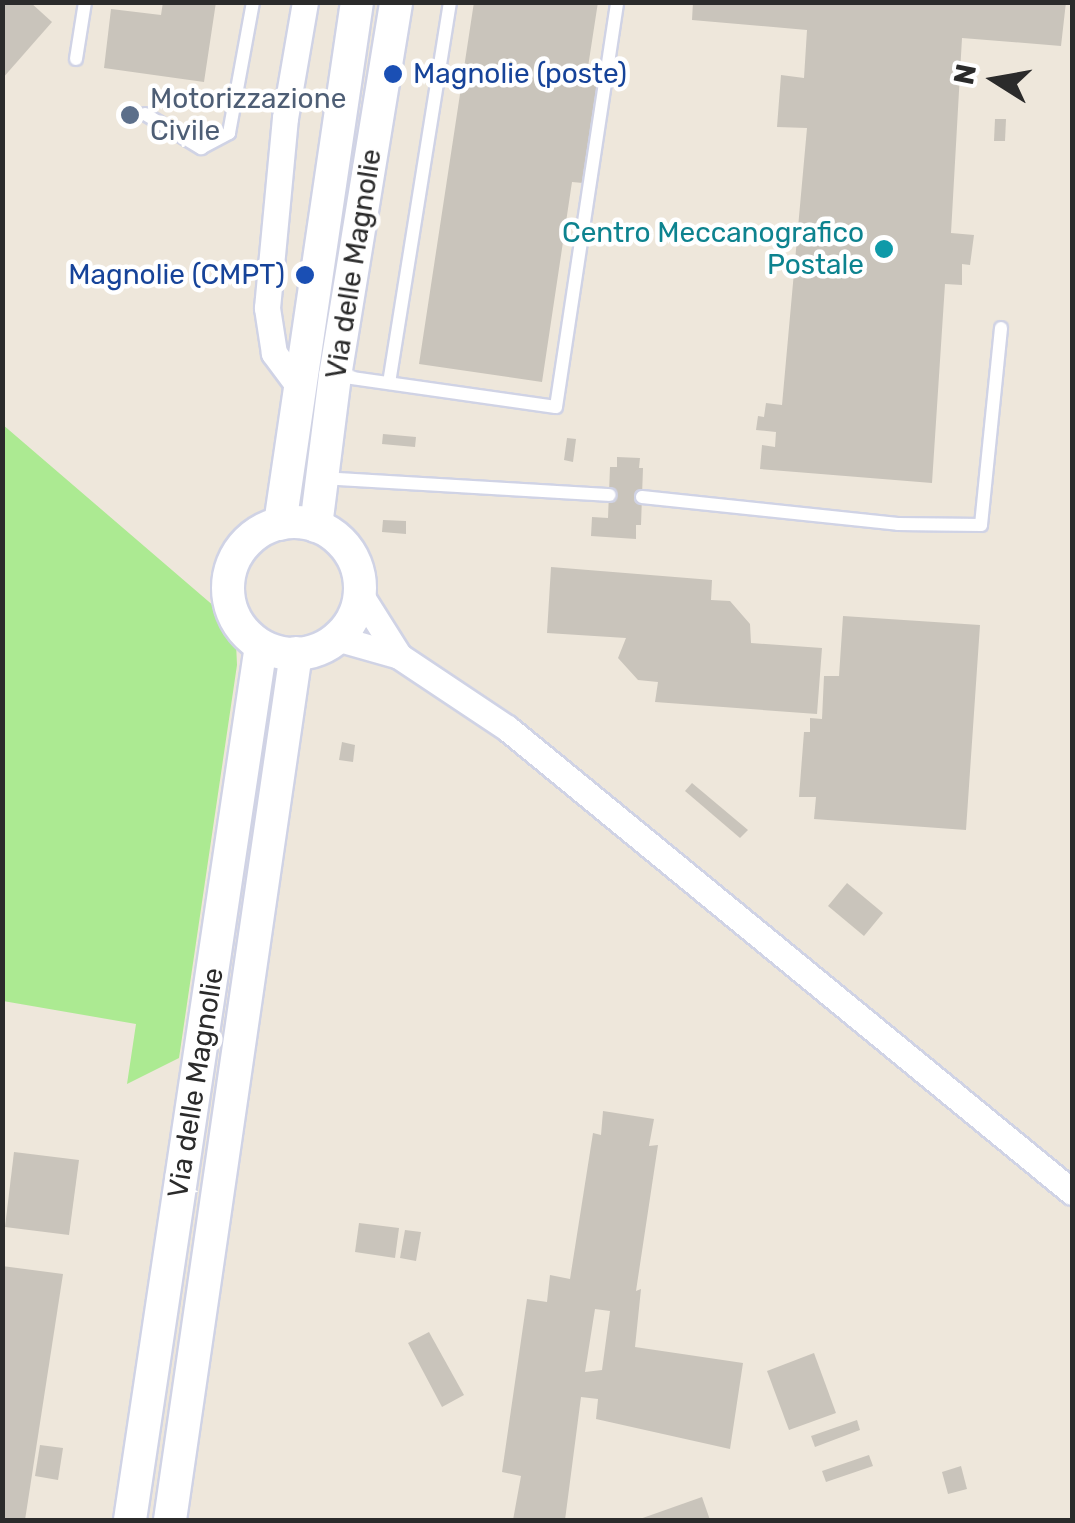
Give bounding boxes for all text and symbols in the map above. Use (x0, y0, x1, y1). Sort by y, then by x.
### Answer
north arrow (945, 30, 1045, 130)
place label: Magnolie (poste) (413, 57, 627, 91)
text: N (947, 61, 983, 87)
marker: Magnolie (poste) (382, 63, 404, 85)
place label: Motorizzazione Civile (150, 82, 346, 148)
marker: Motorizzazione Civile (119, 104, 141, 126)
street label: Via delle Magnolie (319, 147, 389, 381)
place label: Centro Meccanografico Postale (562, 216, 864, 282)
marker: Centro Meccanografico Postale (873, 238, 895, 260)
place label: Magnolie (CMPT) (68, 258, 285, 292)
marker: Magnolie (CMPT) (294, 264, 316, 286)
street label: Via delle Magnolie (161, 966, 231, 1200)

